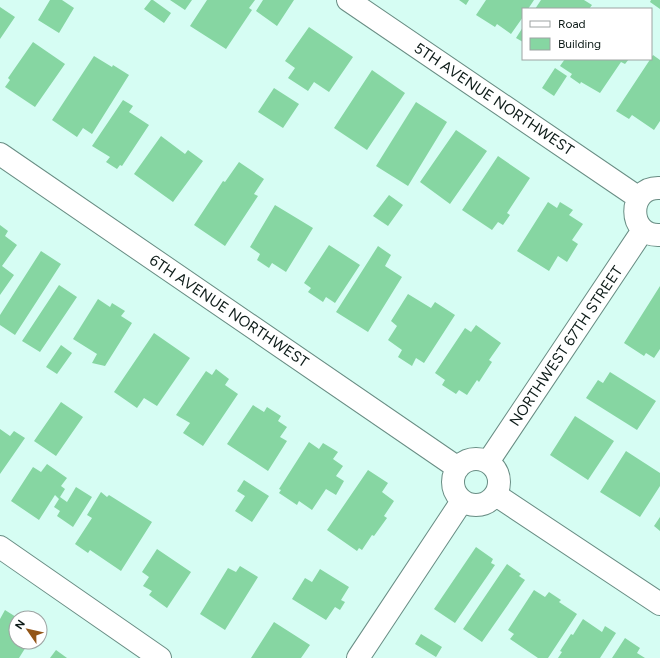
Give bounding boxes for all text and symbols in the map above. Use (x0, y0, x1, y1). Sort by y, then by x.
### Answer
legend (522, 8, 652, 60)
text: Road (558, 17, 586, 31)
text: Building (558, 37, 601, 51)
street label: 5TH AVENUE NORTHWEST (411, 39, 578, 160)
street label: 6TH AVENUE NORTHWEST (146, 251, 313, 371)
street label: NORTHWEST 67TH STREET (506, 262, 627, 430)
north arrow (8, 610, 48, 650)
text: N (12, 618, 28, 632)

